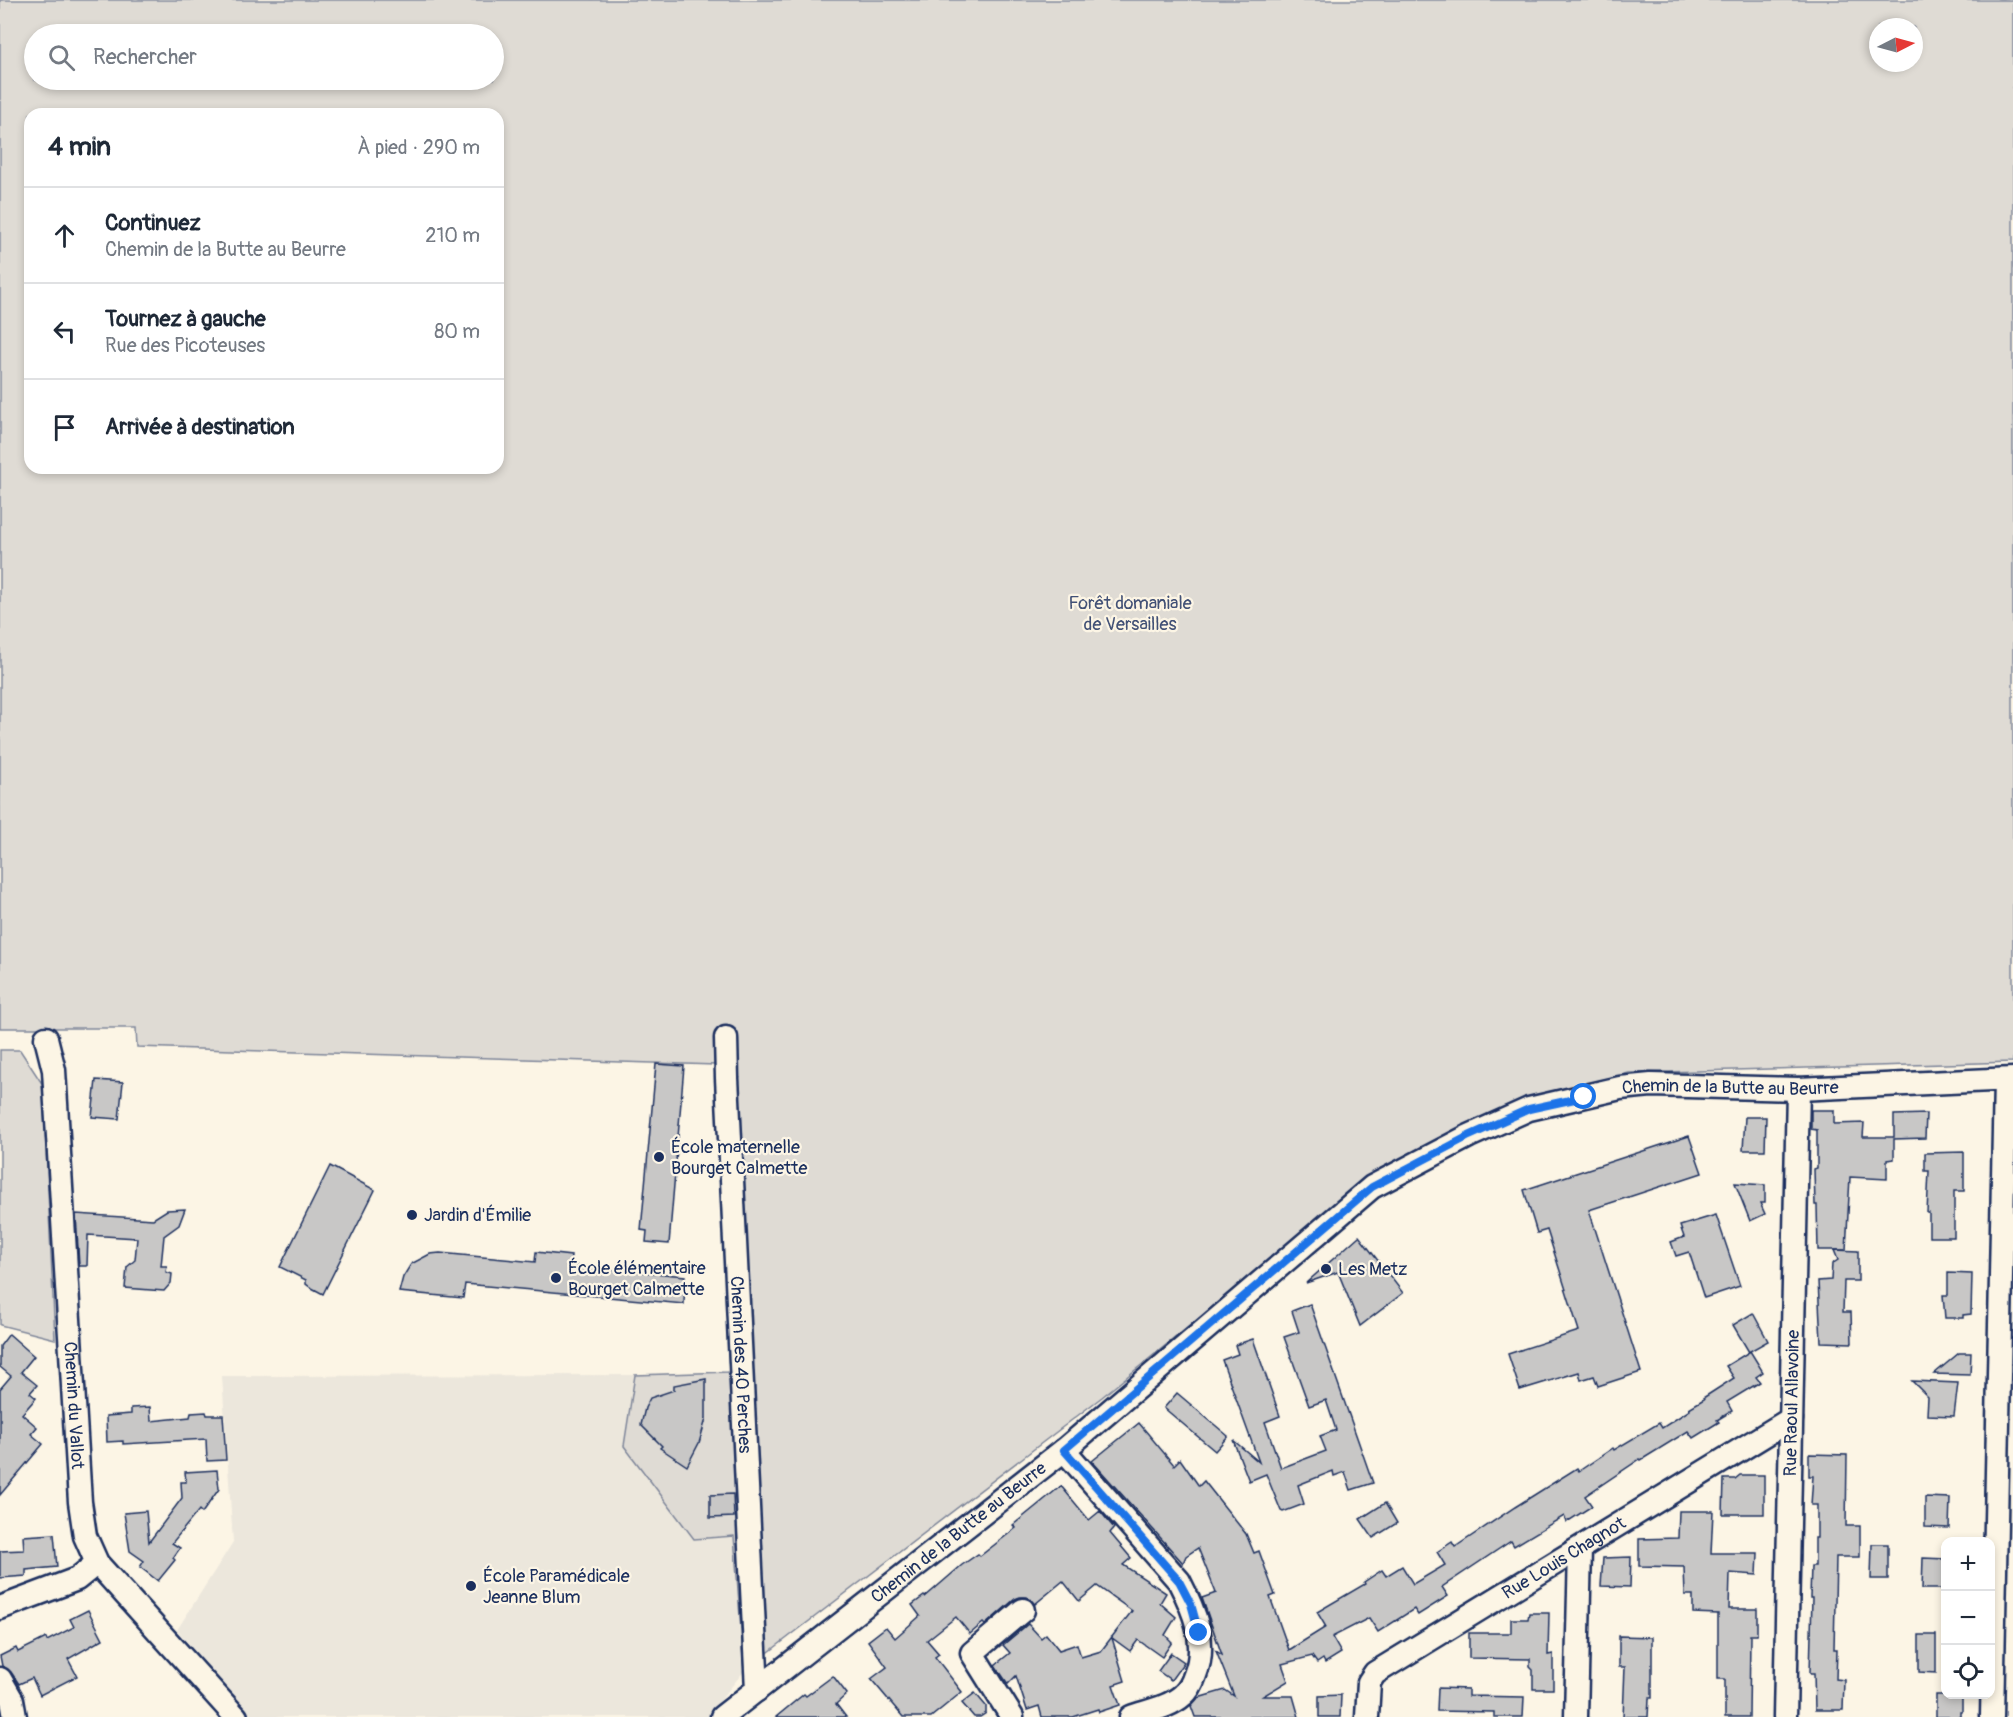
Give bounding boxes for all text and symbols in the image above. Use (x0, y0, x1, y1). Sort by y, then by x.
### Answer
north arrow (1869, 18, 1923, 72)
search box (24, 24, 504, 90)
icon: search (45, 41, 78, 74)
text: Rechercher (93, 43, 197, 71)
text: 4 min (48, 131, 111, 163)
text: À pied · 290 m (357, 135, 480, 160)
text: Continuez (105, 209, 201, 237)
icon: ahead (48, 219, 81, 252)
text: 210 m (425, 223, 480, 248)
text: Chemin de la Butte au Beurre (105, 237, 346, 262)
text: Tournez à gauche (105, 305, 266, 333)
icon: left (48, 315, 81, 348)
text: 80 m (434, 319, 480, 344)
text: Rue des Picoteuses (105, 333, 265, 358)
icon: arrive (48, 411, 81, 444)
text: Arrivée à destination (105, 413, 295, 441)
park label: Forêt domaniale de Versailles (1068, 592, 1192, 636)
street label: Chemin de la Butte au Beurre (1621, 1073, 1839, 1101)
route start (1570, 1083, 1596, 1109)
place label: École maternelle Bourget Calmette (671, 1136, 808, 1180)
marker: École maternelle Bourget Calmette (652, 1150, 666, 1164)
place label: Jardin d'Émilie (424, 1204, 531, 1227)
marker: Jardin d'Émilie (405, 1208, 419, 1222)
place label: École élémentaire Bourget Calmette (568, 1257, 706, 1301)
place label: Les Metz (1338, 1258, 1407, 1281)
marker: Les Metz (1319, 1262, 1333, 1276)
marker: École élémentaire Bourget Calmette (549, 1271, 563, 1285)
street label: Chemin des 40 Perches (725, 1275, 757, 1454)
street label: Rue Raoul Allavoine (1778, 1329, 1805, 1477)
street label: Chemin du Vallot (59, 1341, 90, 1471)
street label: Chemin de la Butte au Beurre (866, 1457, 1051, 1608)
street label: Rue Louis Chagnot (1498, 1511, 1630, 1604)
map controls (1941, 1537, 1995, 1699)
button: + (1941, 1537, 1995, 1591)
place label: École Paramédicale Jeanne Blum (483, 1565, 630, 1609)
marker: École Paramédicale Jeanne Blum (464, 1579, 478, 1593)
button: − (1941, 1591, 1995, 1645)
route end (1185, 1619, 1211, 1645)
button: locate (1941, 1645, 1995, 1699)

